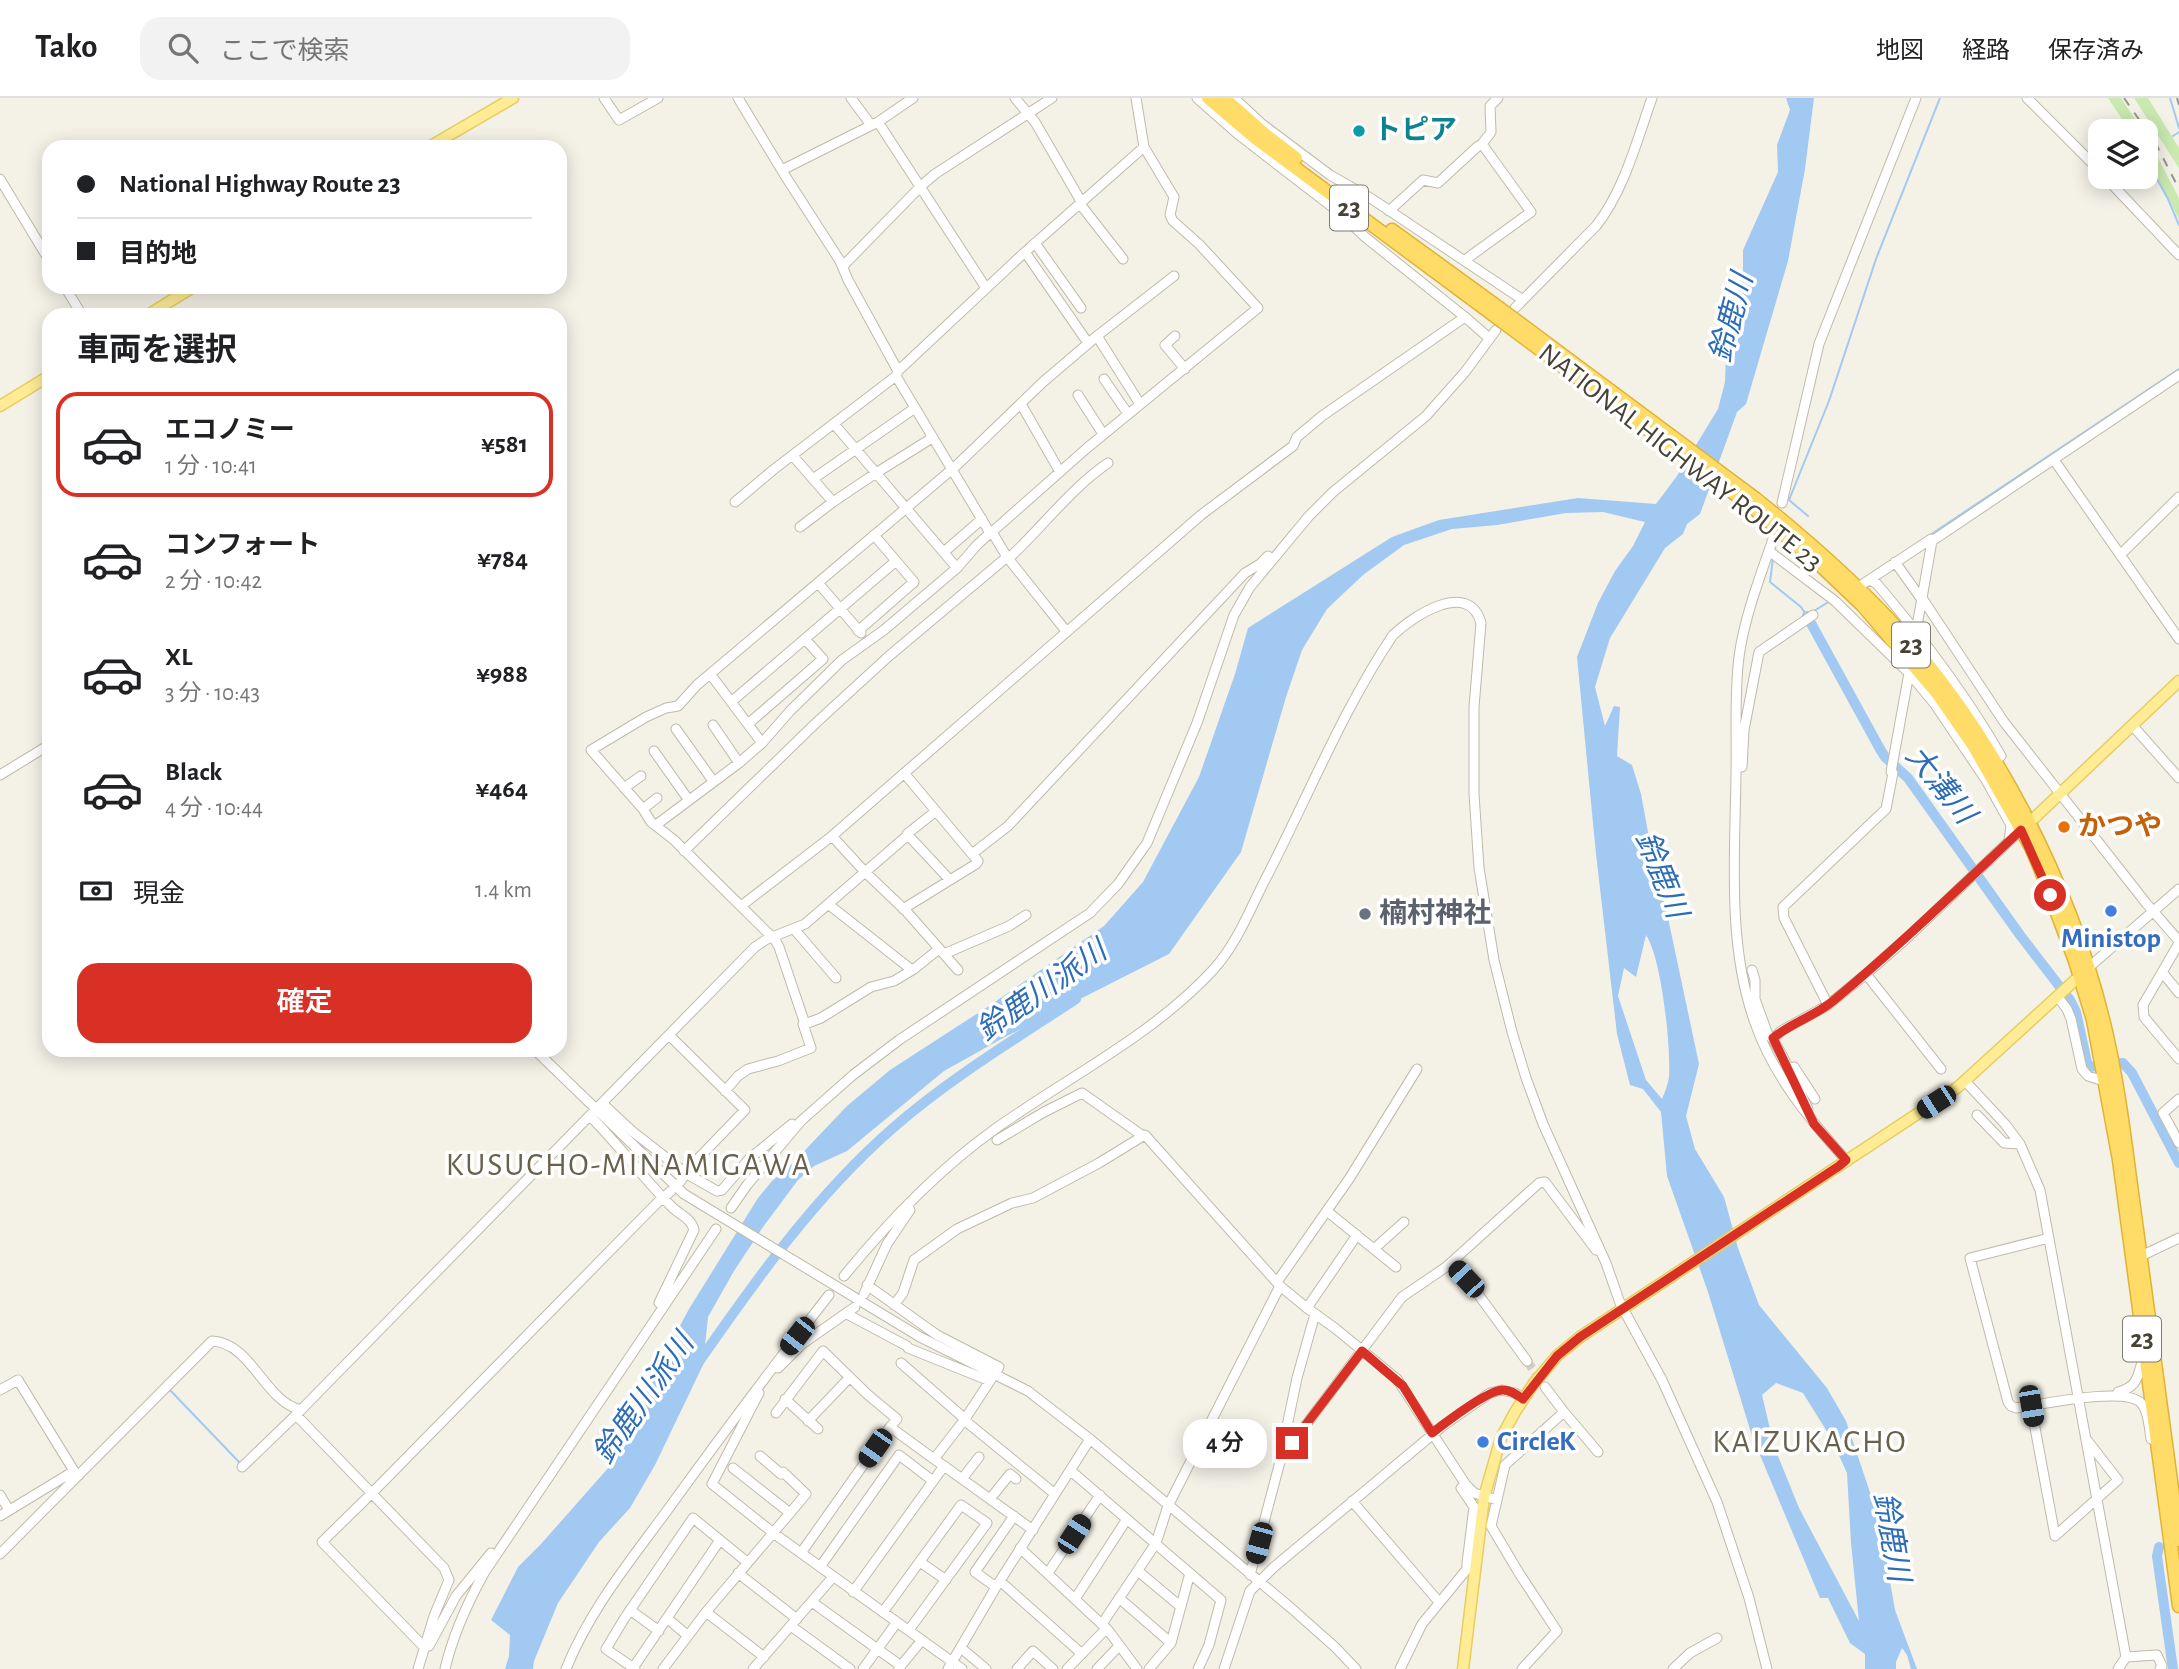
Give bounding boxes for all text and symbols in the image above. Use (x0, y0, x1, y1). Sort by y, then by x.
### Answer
search box (140, 17, 630, 80)
icon: search (164, 29, 202, 67)
text: Tako (35, 31, 98, 64)
text: ここで検索 (220, 38, 350, 64)
text: 地図 (1876, 39, 1924, 63)
text: 経路 (1962, 39, 2010, 63)
text: 保存済み (2048, 39, 2144, 63)
place label: トピア (1373, 115, 1457, 145)
map controls (2088, 119, 2158, 189)
button: layers (2088, 119, 2158, 189)
marker: トピア (1351, 123, 1367, 139)
text: National Highway Route 23 (119, 171, 401, 197)
road number: 23 (1330, 186, 1368, 230)
text: 目的地 (119, 241, 197, 267)
water label: 鈴鹿川 (1704, 267, 1759, 365)
text: 車両を選択 (77, 334, 237, 366)
street label: NATIONAL HIGHWAY ROUTE 23 (1533, 339, 1827, 577)
icon: car (81, 413, 144, 476)
text: エコノミー (165, 417, 295, 443)
text: ¥581 (481, 431, 528, 457)
text: 1 分 · 10:41 (165, 455, 257, 478)
icon: car (81, 528, 144, 591)
text: コンフォート (165, 532, 320, 558)
text: ¥784 (477, 546, 528, 572)
text: 2 分 · 10:42 (165, 570, 262, 593)
road number: 23 (1892, 622, 1930, 667)
icon: car (81, 643, 144, 706)
text: XL (165, 644, 192, 670)
text: ¥988 (476, 661, 528, 687)
text: 3 分 · 10:43 (165, 682, 260, 705)
water label: 大溝川 (1900, 739, 1983, 832)
icon: car (81, 758, 144, 821)
text: Black (165, 759, 222, 785)
text: ¥464 (476, 776, 528, 802)
text: 4 分 · 10:44 (165, 797, 263, 820)
place label: かつや (2078, 811, 2162, 841)
marker: かつや (2056, 819, 2072, 835)
water label: 鈴鹿川 (1630, 827, 1695, 925)
icon: cash (77, 872, 115, 910)
text: 1.4 km (475, 879, 532, 902)
route start (2034, 879, 2066, 911)
text: 現金 (133, 881, 185, 907)
place label: 楠村神社 (1379, 898, 1491, 928)
marker: Ministop (2103, 903, 2119, 919)
marker: 楠村神社 (1357, 906, 1373, 922)
place label: Ministop (2061, 925, 2161, 953)
water label: 鈴鹿川派川 (971, 932, 1114, 1046)
button: 確定 (77, 963, 532, 1043)
car (1913, 1082, 1960, 1122)
district label: KUSUCHO-MINAMIGAWA (446, 1149, 812, 1181)
car (1444, 1256, 1489, 1302)
car (776, 1313, 819, 1359)
road number: 23 (2123, 1316, 2161, 1362)
water label: 鈴鹿川派川 (587, 1325, 701, 1469)
car (2018, 1383, 2045, 1429)
callout: 4 分 (1184, 1418, 1268, 1468)
car (855, 1425, 896, 1471)
district label: KAIZUKACHO (1712, 1426, 1908, 1458)
route end (1276, 1427, 1308, 1459)
place label: CircleK (1497, 1428, 1576, 1456)
text: 4 分 (1206, 1432, 1244, 1455)
marker: CircleK (1475, 1434, 1491, 1450)
water label: 鈴鹿川 (1868, 1490, 1916, 1587)
car (1054, 1511, 1095, 1557)
car (1244, 1520, 1275, 1566)

